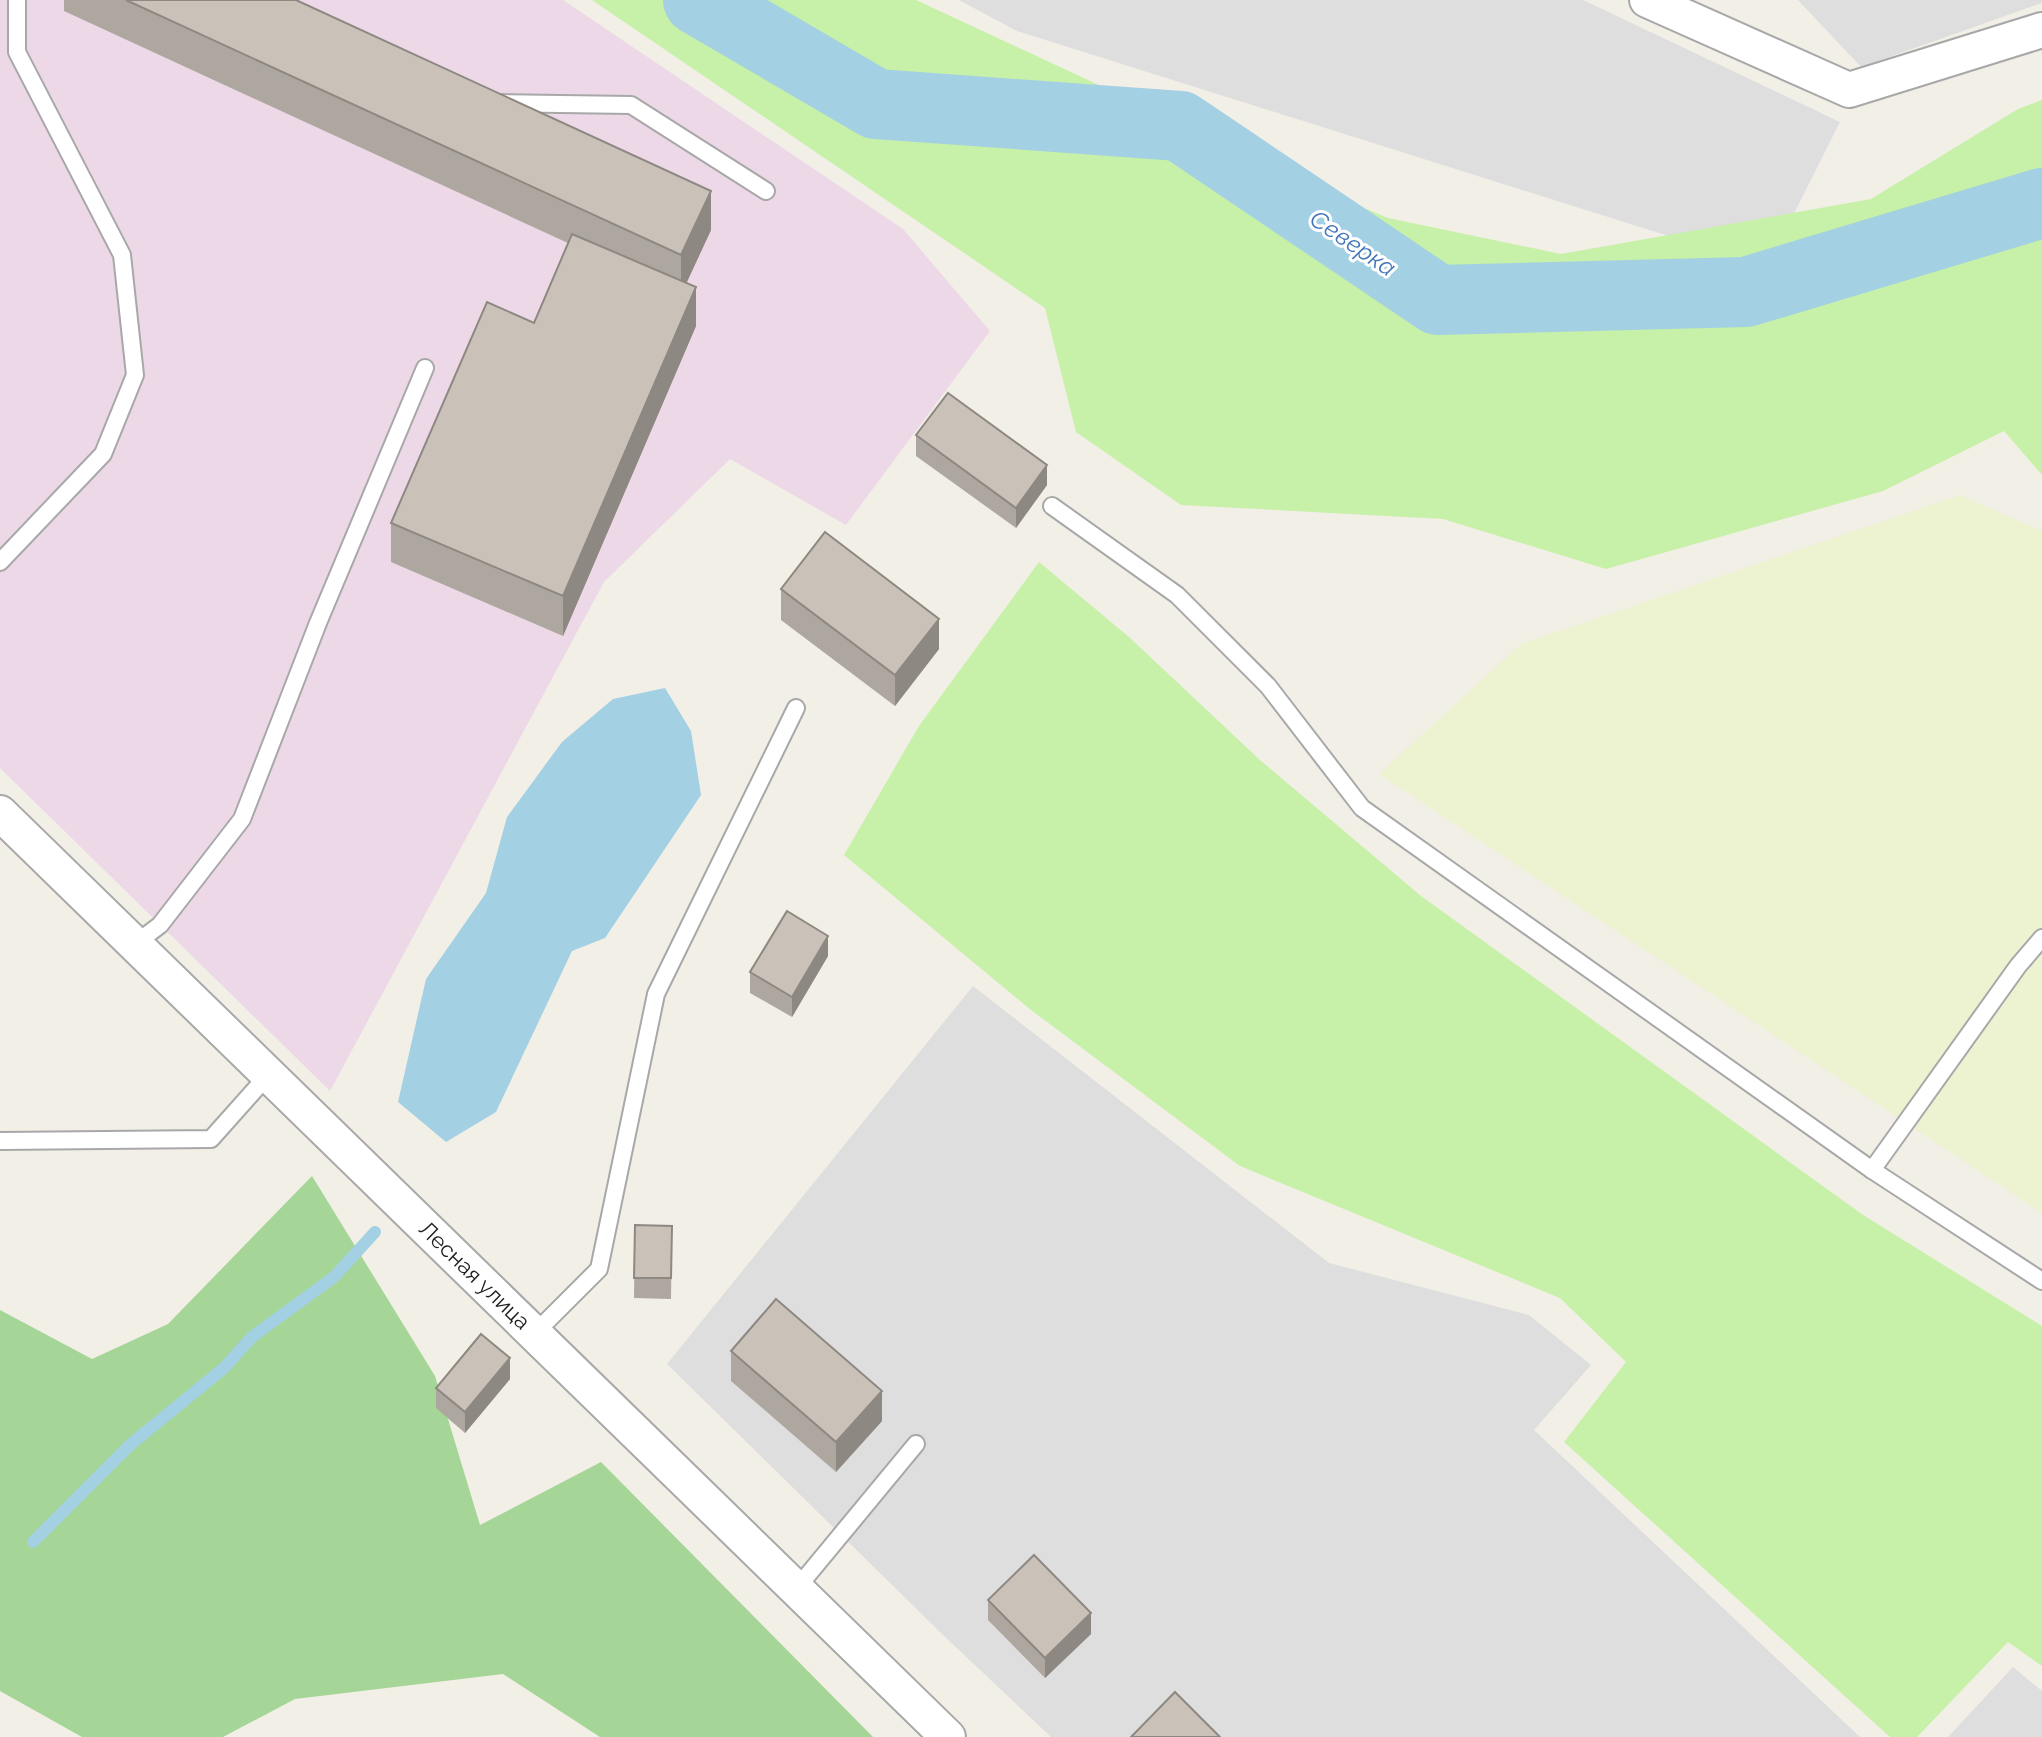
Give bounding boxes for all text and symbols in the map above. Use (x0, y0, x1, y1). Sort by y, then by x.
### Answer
water label: Северка (1305, 204, 1401, 282)
street label: Лесная улица (414, 1215, 536, 1335)

